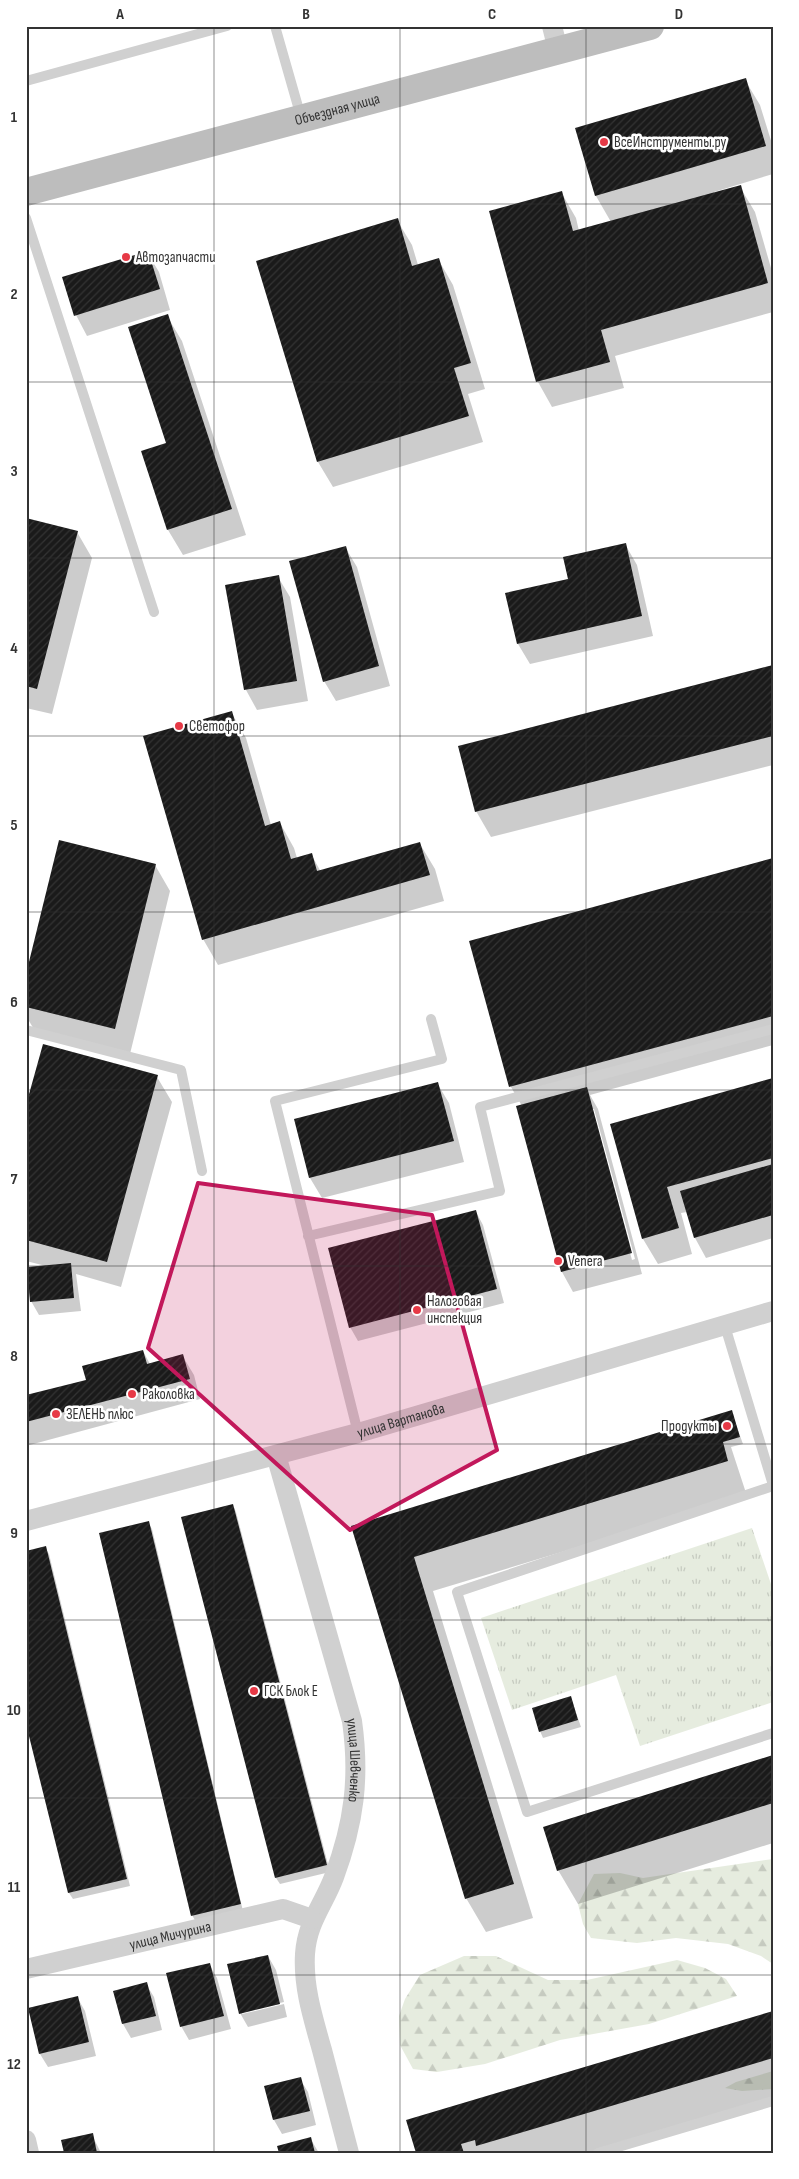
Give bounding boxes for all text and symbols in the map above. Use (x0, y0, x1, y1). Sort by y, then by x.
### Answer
text: A (115, 5, 124, 24)
text: B (302, 5, 310, 24)
text: C (488, 5, 496, 24)
text: D (675, 5, 683, 24)
street label: Объездная улица (293, 89, 382, 130)
text: 1 (11, 108, 18, 127)
place label: ВсеИнструменты.ру (614, 133, 727, 152)
marker: ВсеИнструменты.ру (598, 136, 610, 148)
place label: Автозапчасти (135, 248, 216, 267)
marker: Автозапчасти (120, 251, 132, 263)
text: 2 (10, 285, 18, 304)
text: 3 (10, 462, 18, 481)
text: 4 (10, 639, 18, 658)
place label: Светофор (189, 717, 245, 736)
marker: Светофор (173, 720, 185, 732)
text: 5 (10, 816, 18, 835)
text: 6 (10, 993, 18, 1012)
text: 7 (11, 1170, 18, 1189)
place label: Venera (568, 1252, 603, 1271)
marker: Venera (552, 1255, 564, 1267)
place label: Налоговая инспекция (427, 1292, 482, 1328)
marker: Налоговая инспекция (411, 1304, 423, 1316)
text: 8 (10, 1347, 18, 1366)
place label: Раколовка (142, 1385, 195, 1404)
marker: Раколовка (126, 1388, 138, 1400)
street label: улица Вартанова (355, 1399, 447, 1443)
place label: ЗЕЛЕНЬ плюс (66, 1405, 134, 1424)
marker: ЗЕЛЕНЬ плюс (50, 1408, 62, 1420)
place label: Продукты (661, 1417, 717, 1436)
marker: Продукты (721, 1420, 733, 1432)
text: 9 (10, 1524, 18, 1543)
place label: ГСК Блок Е (264, 1682, 318, 1701)
marker: ГСК Блок Е (248, 1685, 260, 1697)
text: 10 (7, 1701, 21, 1720)
street label: улица Шевченко (342, 1717, 364, 1803)
text: 11 (8, 1878, 21, 1897)
street label: улица Мичурина (128, 1917, 213, 1955)
text: 12 (7, 2055, 21, 2074)

